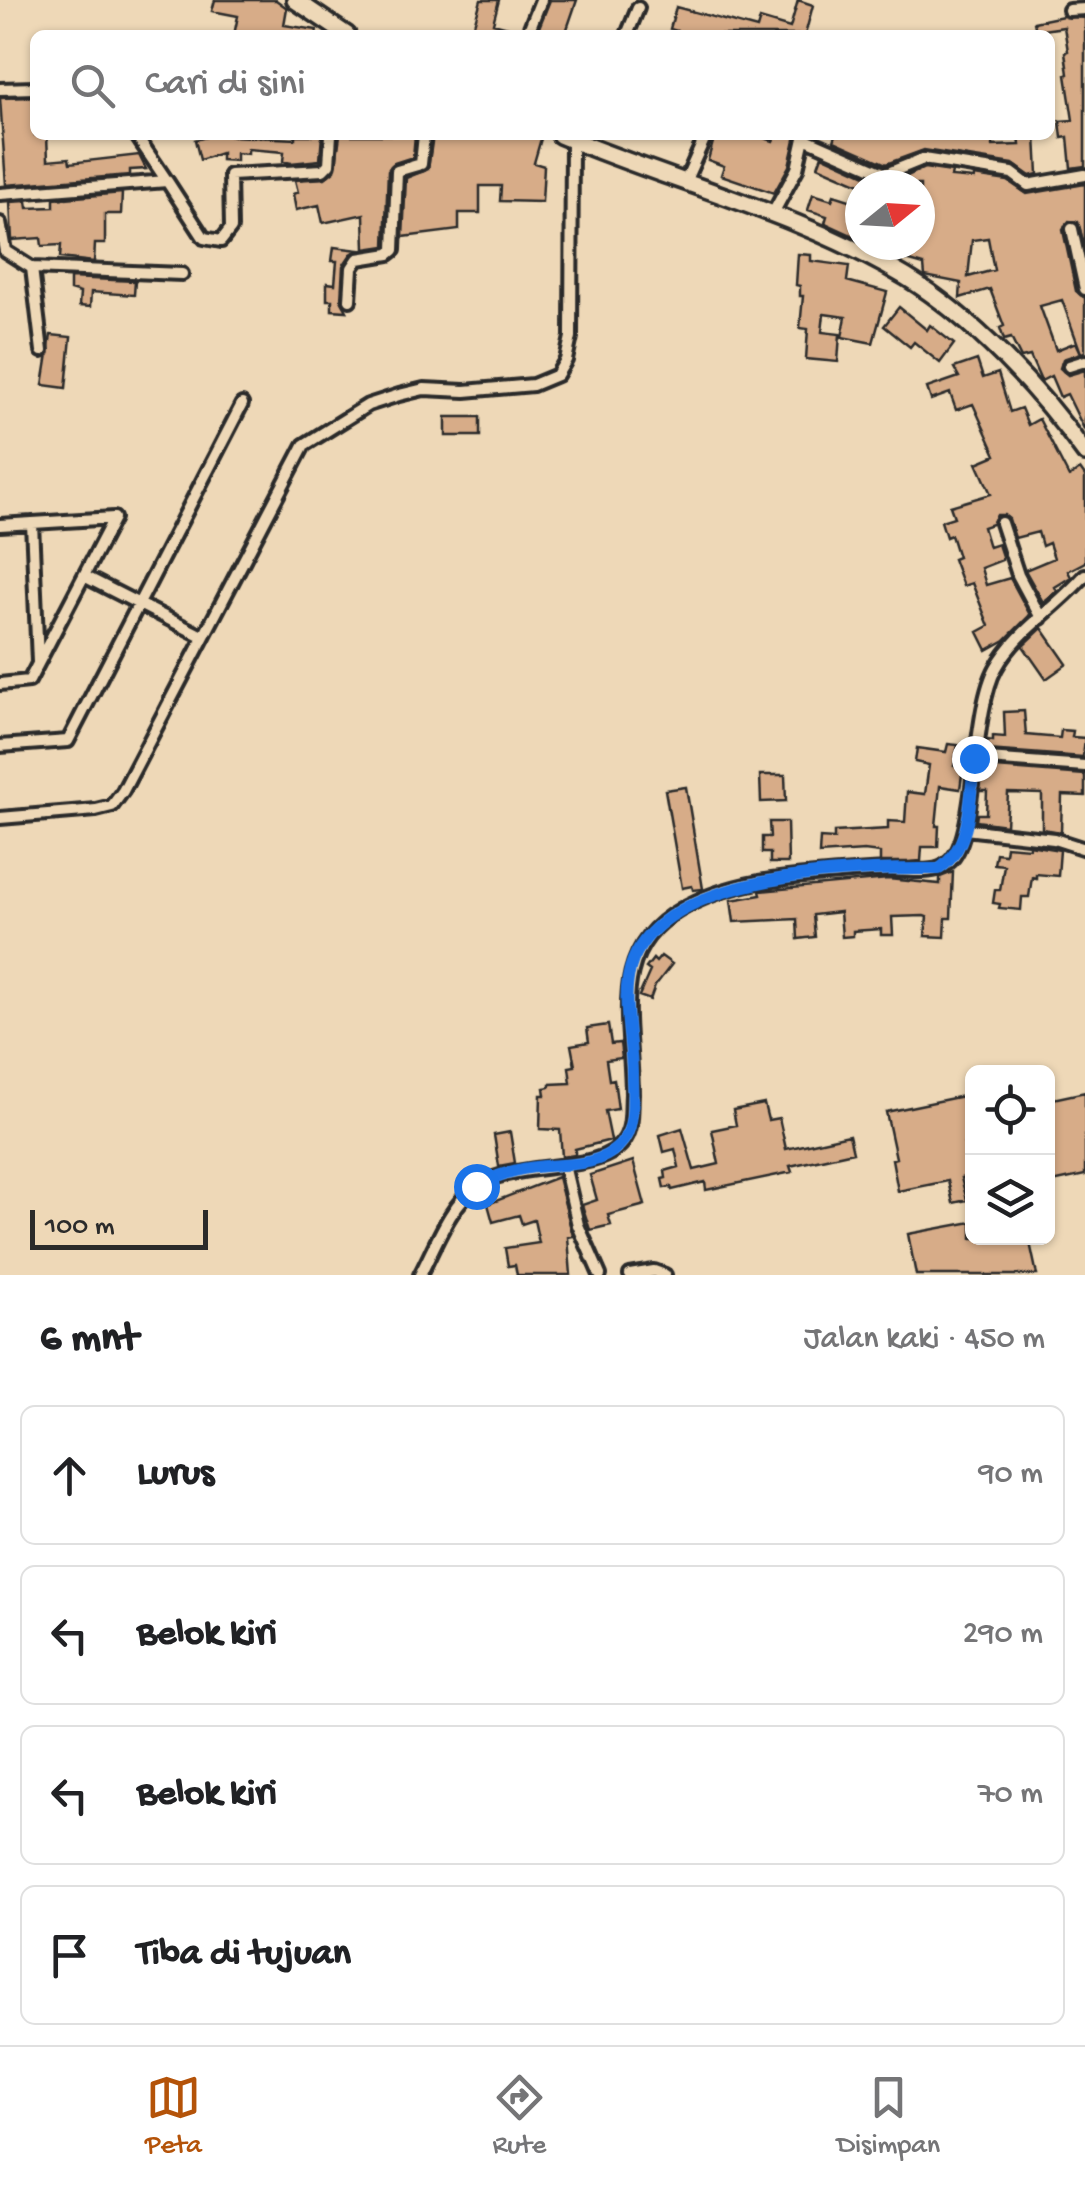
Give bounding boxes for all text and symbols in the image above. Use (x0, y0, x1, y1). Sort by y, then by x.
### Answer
search box (30, 30, 1055, 140)
icon: search (65, 58, 120, 113)
text: Cari di sini (145, 63, 305, 107)
north arrow (845, 170, 935, 260)
route end (952, 736, 998, 782)
map controls (965, 1065, 1055, 1245)
button: locate (965, 1065, 1055, 1155)
button: layers (965, 1155, 1055, 1245)
route start (454, 1164, 500, 1210)
scale bar (30, 1205, 208, 1250)
text: 100 m (45, 1211, 115, 1244)
text: 6 mnt (40, 1316, 138, 1365)
text: Jalan kaki · 450 m (804, 1321, 1045, 1359)
icon: ahead (42, 1448, 97, 1503)
text: Lurus (137, 1453, 214, 1497)
text: 90 m (979, 1456, 1043, 1494)
icon: left (42, 1608, 97, 1663)
text: Belok kiri (137, 1613, 277, 1657)
text: 290 m (963, 1616, 1043, 1654)
icon: left (42, 1768, 97, 1823)
text: Belok kiri (137, 1773, 277, 1817)
text: 70 m (978, 1776, 1043, 1814)
icon: arrive (42, 1928, 97, 1983)
text: Tiba di tujuan (137, 1933, 351, 1977)
tab: Peta (145, 2070, 202, 2163)
tab: Rute (492, 2070, 547, 2163)
tab: Disimpan (837, 2070, 940, 2163)

